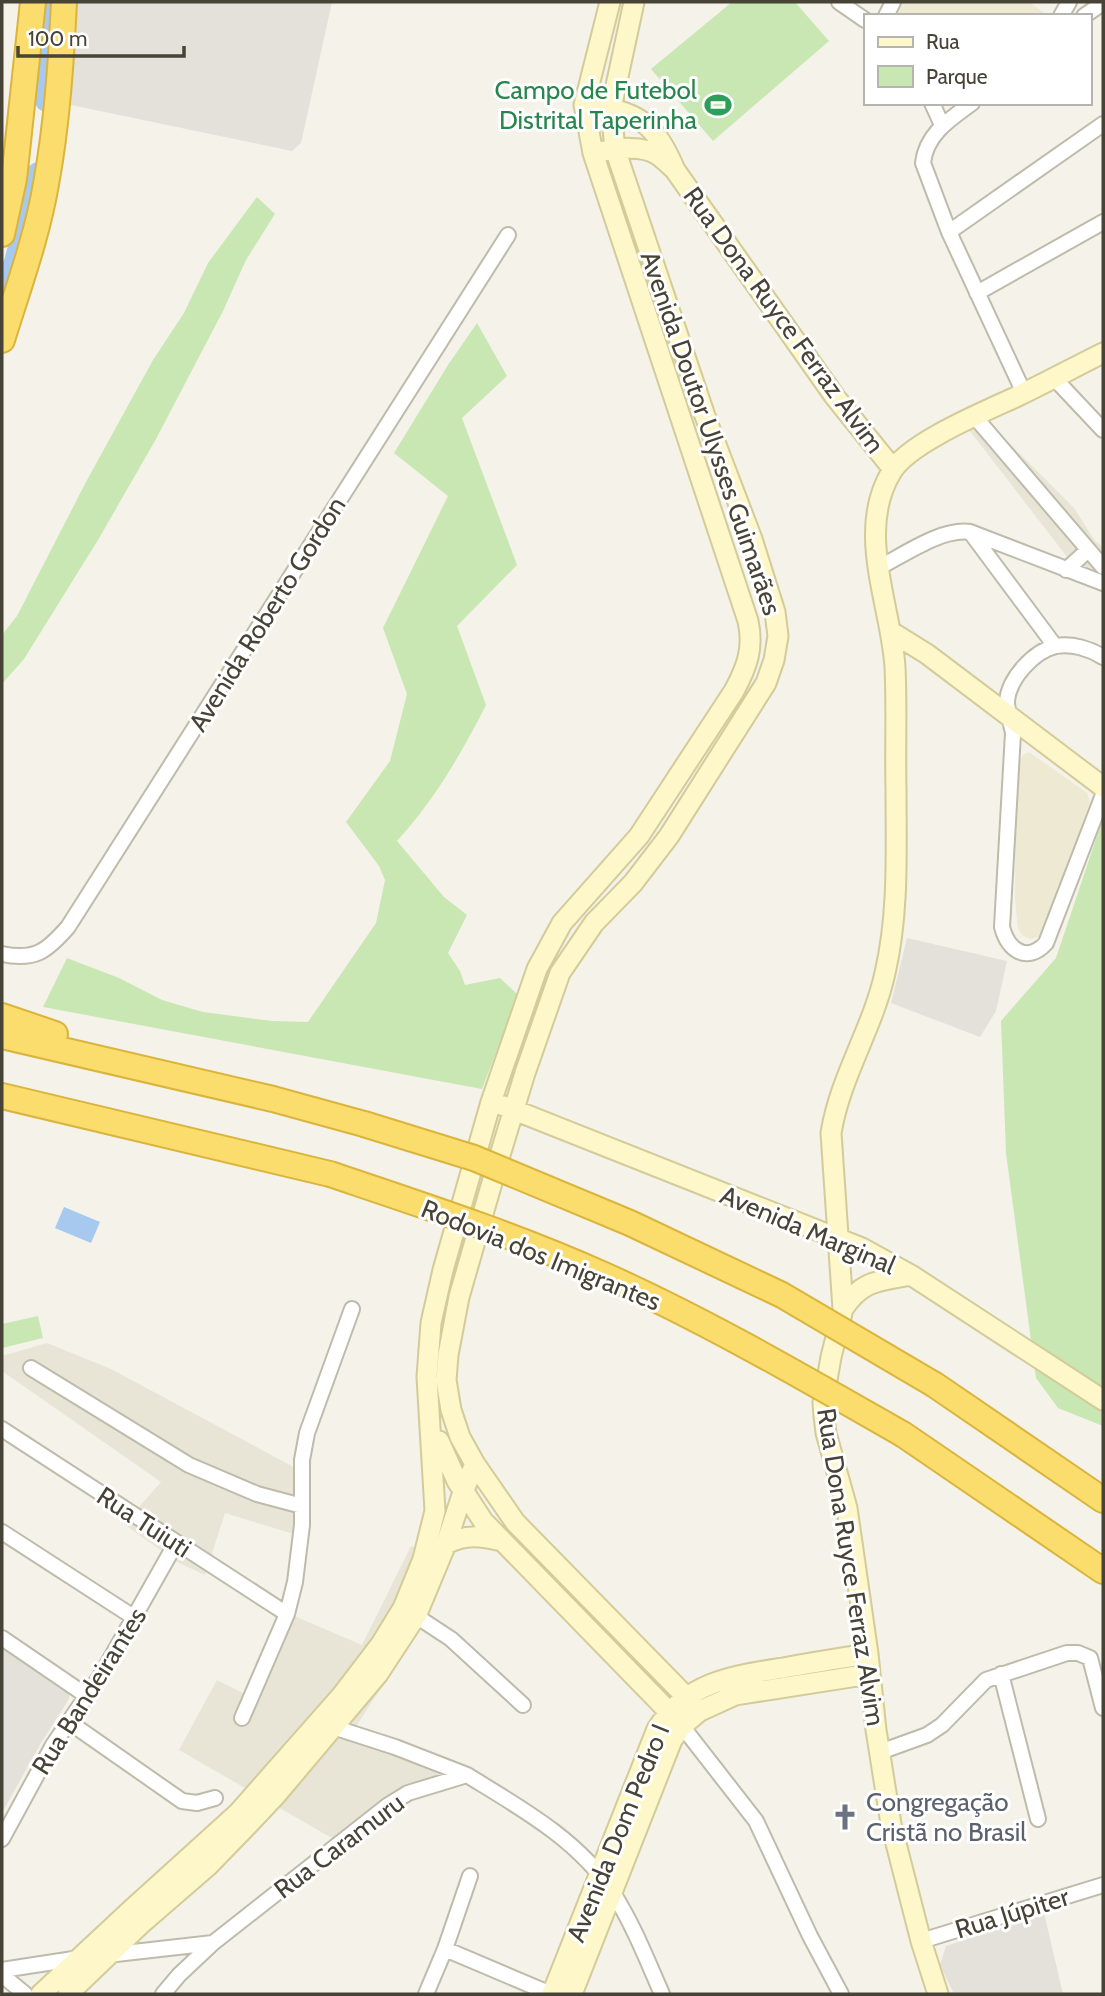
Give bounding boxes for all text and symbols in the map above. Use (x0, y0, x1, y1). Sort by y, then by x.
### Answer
scale bar (18, 14, 184, 58)
legend (864, 14, 1091, 105)
text: 100 m (28, 26, 87, 51)
text: Rua (926, 29, 960, 54)
text: Parque (926, 64, 988, 89)
place label: Campo de Futebol Distrital Taperinha (494, 74, 698, 136)
sports icon: Campo de Futebol Distrital Taperinha (703, 90, 733, 120)
street label: Rua Dona Ruyce Ferraz Alvim (677, 181, 891, 459)
street label: Avenida Doutor Ulysses Guimarães (634, 247, 789, 619)
street label: Avenida Roberto Gordon (182, 491, 352, 737)
street label: Avenida Marginal (716, 1179, 900, 1281)
street label: Rodovia dos Imigrantes (417, 1192, 666, 1318)
street label: Rua Dona Ruyce Ferraz Alvim (810, 1406, 892, 1728)
street label: Rua Tuiuti (91, 1480, 197, 1564)
street label: Rua Bandeirantes (25, 1601, 153, 1780)
street label: Avenida Dom Pedro I (560, 1719, 676, 1947)
place label: Congregação Cristã no Brasil (866, 1786, 1026, 1848)
street label: Rua Caramuru (268, 1787, 410, 1905)
church icon: Congregação Cristã no Brasil (830, 1802, 860, 1832)
street label: Rua Júpiter (951, 1880, 1074, 1945)

